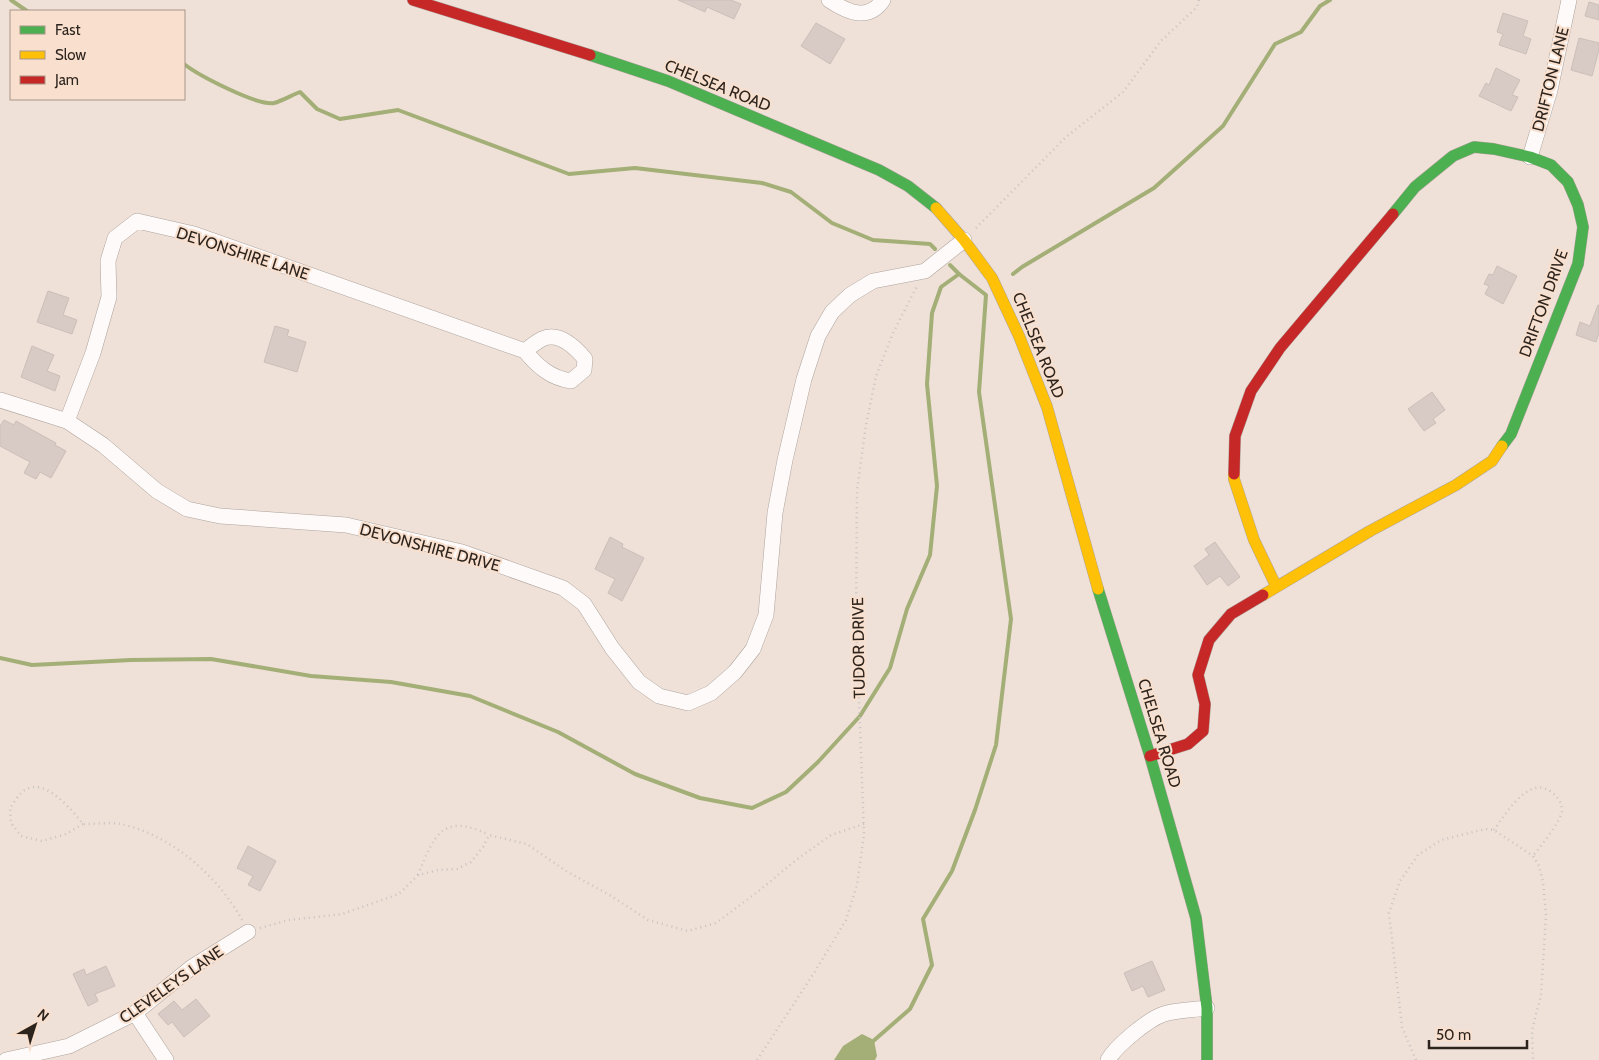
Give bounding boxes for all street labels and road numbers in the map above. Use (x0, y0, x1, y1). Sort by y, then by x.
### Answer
street label: DRIFTON LANE (1528, 25, 1573, 133)
street label: CHELSEA ROAD (662, 55, 774, 115)
street label: DEVONSHIRE LANE (174, 223, 312, 284)
street label: DRIFTON DRIVE (1515, 247, 1572, 360)
street label: CHELSEA ROAD (1009, 289, 1069, 401)
street label: DEVONSHIRE DRIVE (358, 520, 502, 575)
street label: TUDOR DRIVE (848, 597, 869, 699)
street label: CHELSEA ROAD (1134, 676, 1185, 790)
street label: CLEVELEYS LANE (116, 941, 227, 1027)

